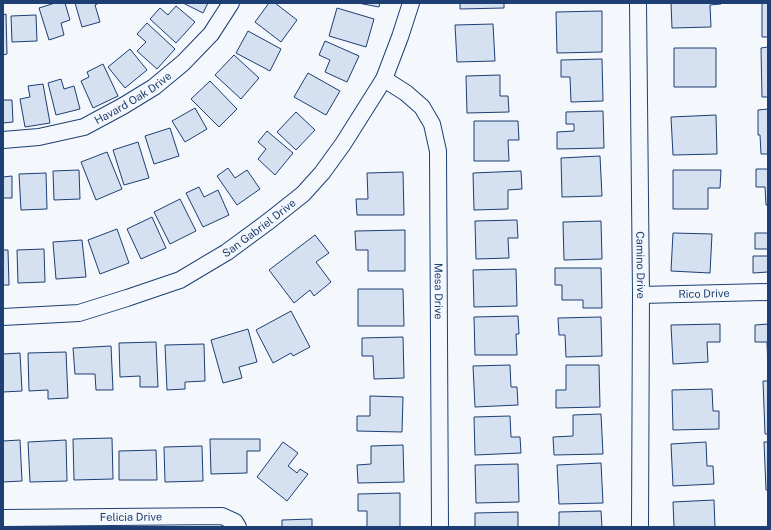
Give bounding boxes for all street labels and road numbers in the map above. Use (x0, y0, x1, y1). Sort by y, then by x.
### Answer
street label: Havard Oak Drive (92, 69, 174, 126)
street label: San Gabriel Drive (220, 196, 298, 259)
street label: Camino Drive (634, 231, 647, 299)
street label: Mesa Drive (433, 263, 445, 320)
street label: Rico Drive (678, 287, 730, 300)
street label: Felicia Drive (100, 511, 162, 523)

